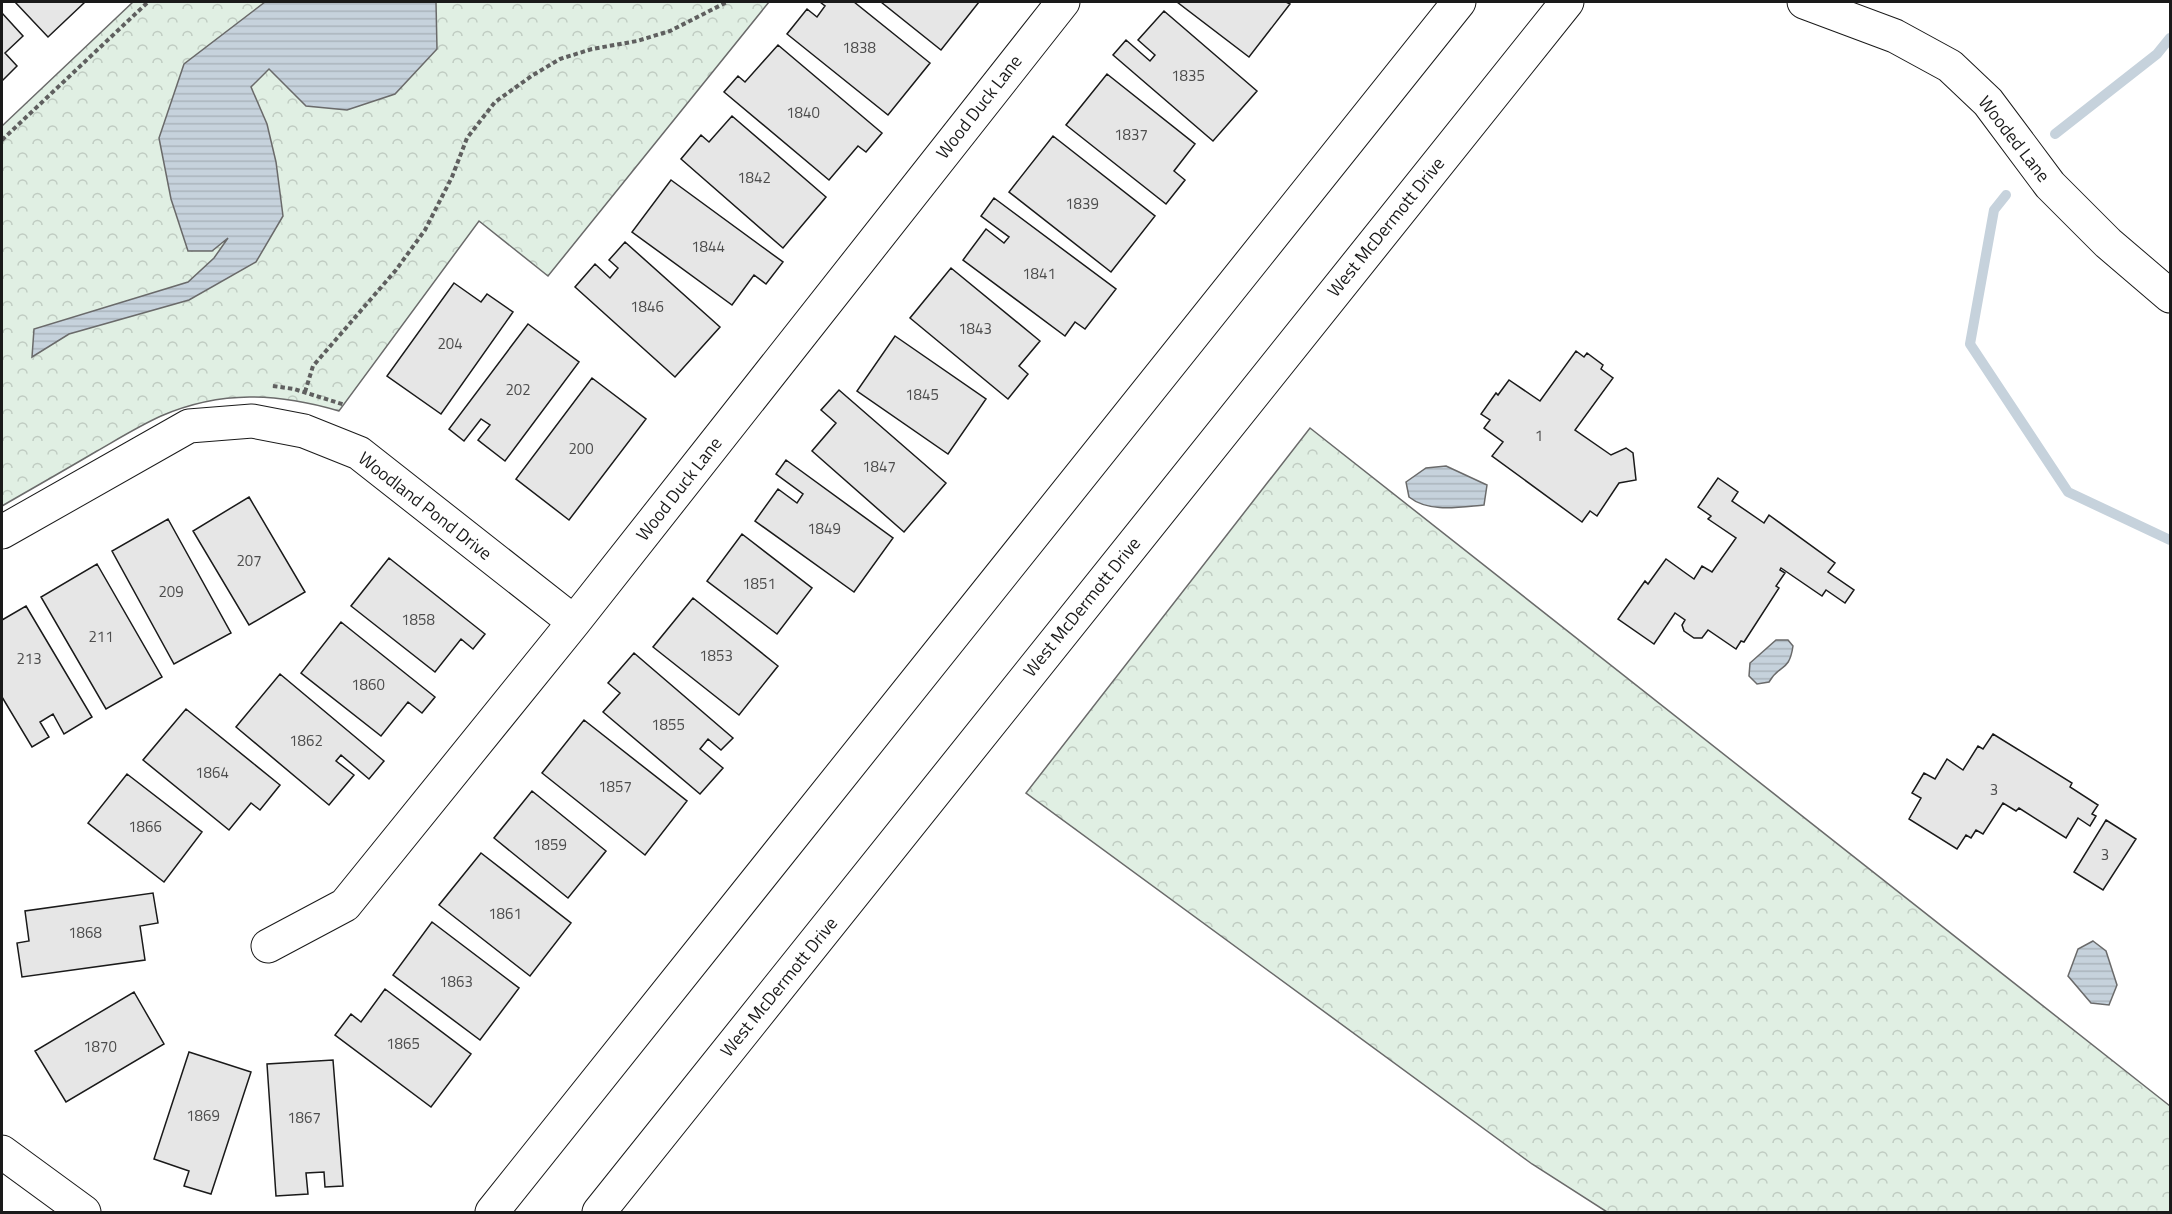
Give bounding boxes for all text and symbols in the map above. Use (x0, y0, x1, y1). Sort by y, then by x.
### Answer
house number: 1838 (842, 36, 876, 59)
street label: Wood Duck Lane (929, 49, 1028, 165)
house number: 1835 (1171, 64, 1205, 87)
street label: Wooded Lane (1972, 90, 2057, 188)
house number: 1840 (786, 101, 820, 124)
house number: 1837 (1114, 123, 1148, 146)
street label: West McDermott Drive (1321, 151, 1451, 303)
house number: 1842 (737, 166, 771, 189)
house number: 1839 (1065, 192, 1099, 215)
house number: 1844 (691, 235, 725, 258)
house number: 1841 (1022, 262, 1056, 285)
house number: 1846 (630, 295, 664, 318)
house number: 1843 (958, 317, 992, 340)
house number: 204 (437, 332, 463, 355)
house number: 202 (505, 378, 531, 401)
house number: 1845 (905, 383, 939, 406)
house number: 1 (1535, 424, 1543, 447)
street label: Wood Duck Lane (629, 431, 728, 547)
house number: 200 (568, 437, 594, 460)
street label: Woodland Pond Drive (353, 445, 498, 566)
house number: 1847 (862, 455, 896, 478)
house number: 1849 (807, 517, 841, 540)
street label: West McDermott Drive (1017, 531, 1147, 683)
house number: 207 (236, 549, 262, 572)
house number: 1851 (742, 572, 776, 595)
house number: 209 (158, 580, 184, 603)
house number: 1858 (401, 608, 435, 631)
house number: 211 (88, 625, 114, 648)
house number: 1853 (699, 644, 733, 667)
house number: 213 (16, 647, 42, 670)
house number: 1860 (351, 673, 385, 696)
house number: 1855 (651, 713, 685, 736)
house number: 1862 (289, 729, 323, 752)
house number: 1864 (195, 761, 229, 784)
house number: 1857 (598, 775, 632, 798)
house number: 3 (1990, 778, 1998, 801)
house number: 1866 (128, 815, 162, 838)
house number: 1859 (533, 833, 567, 856)
house number: 3 (2101, 843, 2109, 866)
house number: 1861 (488, 902, 522, 925)
street label: West McDermott Drive (714, 911, 844, 1063)
house number: 1868 (68, 921, 102, 944)
house number: 1863 (439, 970, 473, 993)
house number: 1865 (386, 1032, 420, 1055)
house number: 1870 (83, 1035, 117, 1058)
house number: 1869 (186, 1104, 220, 1127)
house number: 1867 (287, 1106, 321, 1129)

